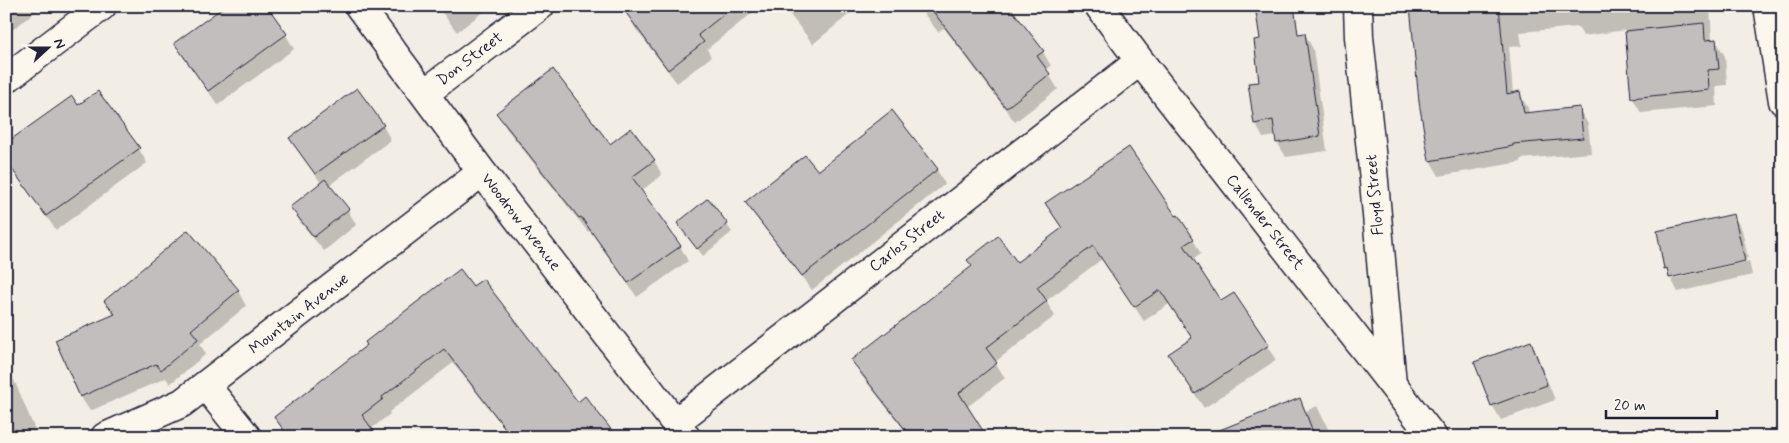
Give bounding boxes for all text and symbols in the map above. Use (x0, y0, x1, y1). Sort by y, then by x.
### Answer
north arrow (22, 22, 72, 72)
street label: Don Street (433, 27, 508, 91)
text: N (49, 36, 69, 51)
street label: Floyd Street (1361, 154, 1389, 236)
street label: Woodrow Avenue (476, 169, 566, 275)
street label: Callender Street (1221, 170, 1309, 274)
street label: Carlos Street (865, 205, 949, 277)
street label: Mountain Avenue (245, 268, 353, 360)
scale bar (1606, 388, 1718, 420)
text: 20 m (1614, 396, 1646, 416)

